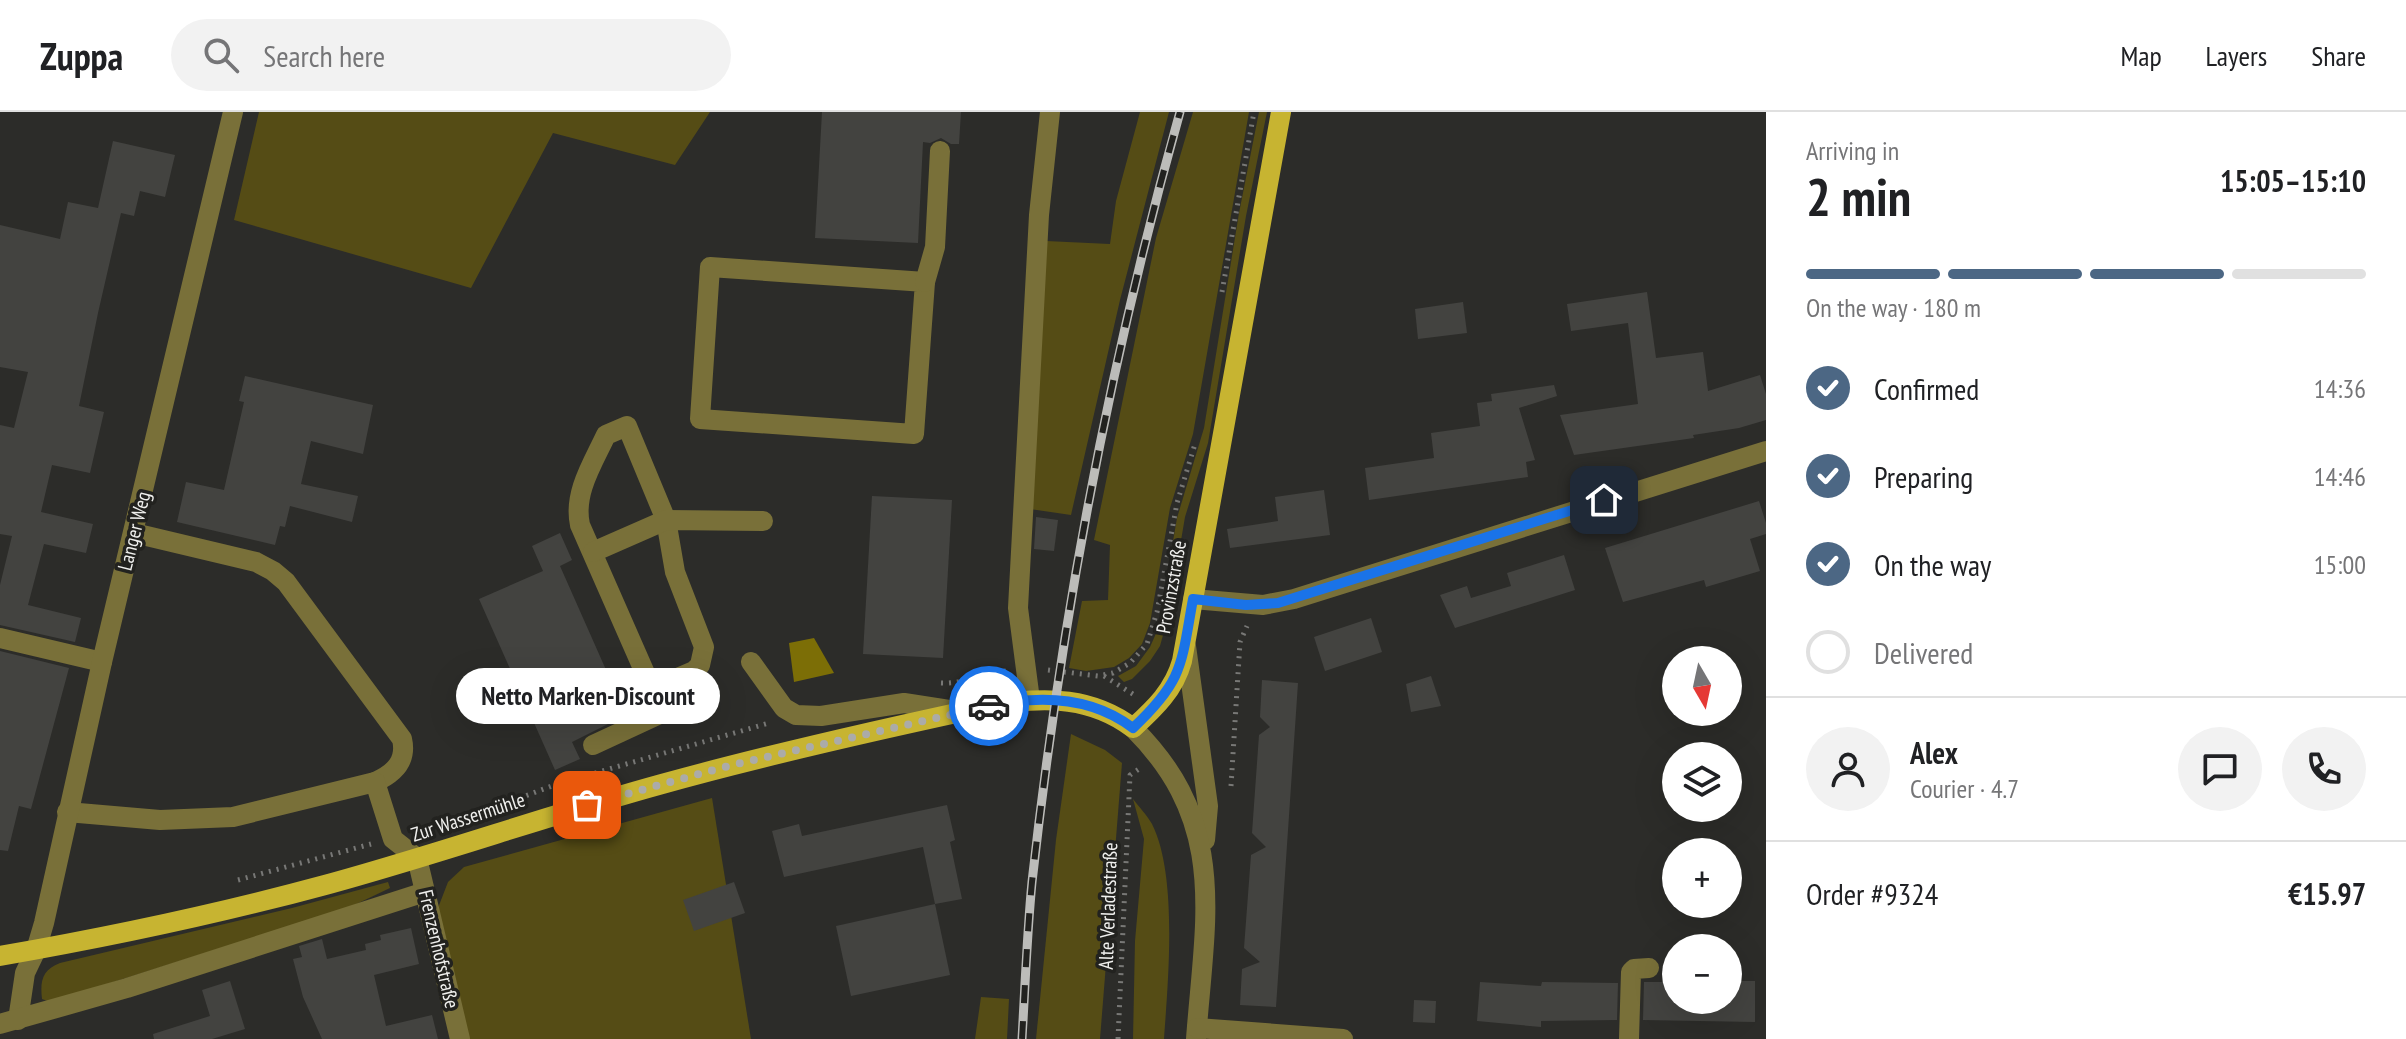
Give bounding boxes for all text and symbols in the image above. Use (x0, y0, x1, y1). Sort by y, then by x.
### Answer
search box (171, 19, 731, 91)
text: Zuppa (40, 31, 123, 80)
icon: search (199, 33, 243, 77)
text: Search here (263, 36, 385, 75)
text: Map (2120, 37, 2162, 74)
text: Layers (2206, 37, 2267, 74)
text: Share (2311, 37, 2366, 74)
text: Arriving in (1806, 134, 1899, 167)
text: 15:05–15:10 (2220, 161, 2366, 200)
text: 2 min (1806, 163, 1911, 230)
text: On the way · 180 m (1806, 291, 1981, 324)
icon: check (1806, 366, 1850, 410)
text: Confirmed (1874, 369, 1979, 408)
text: 14:36 (2314, 372, 2366, 405)
icon: check (1806, 454, 1850, 498)
text: Preparing (1874, 457, 1973, 496)
text: 14:46 (2314, 460, 2366, 493)
pin (1570, 466, 1638, 534)
icon: home (1582, 478, 1626, 522)
street label: Langer Weg (112, 489, 156, 573)
street label: Provinzstraße (1150, 538, 1192, 636)
icon: check (1806, 542, 1850, 586)
text: On the way (1874, 545, 1991, 584)
text: 15:00 (2314, 548, 2366, 581)
text: Delivered (1874, 633, 1973, 672)
north arrow (1662, 646, 1742, 726)
map controls (1662, 646, 1742, 1014)
courier (949, 666, 1029, 746)
callout: Netto Marken-Discount (455, 669, 719, 725)
text: Netto Marken-Discount (481, 679, 695, 712)
icon: car (967, 684, 1011, 728)
button: person (1806, 727, 1890, 811)
button: chat (2178, 727, 2262, 811)
button: phone (2282, 727, 2366, 811)
text: Alex (1910, 733, 1958, 772)
button: layers (1662, 742, 1742, 822)
pin (553, 771, 621, 839)
text: Courier · 4.7 (1910, 772, 2019, 805)
icon: bag (565, 783, 609, 827)
street label: Zur Wassermühle (408, 786, 528, 848)
button: + (1662, 838, 1742, 918)
street label: Alte Verladestraße (1093, 842, 1123, 970)
text: Order #9324 (1806, 874, 1938, 913)
text: €15.97 (2288, 874, 2366, 913)
street label: Frenzenhofstraße (413, 887, 465, 1011)
button: − (1662, 934, 1742, 1014)

